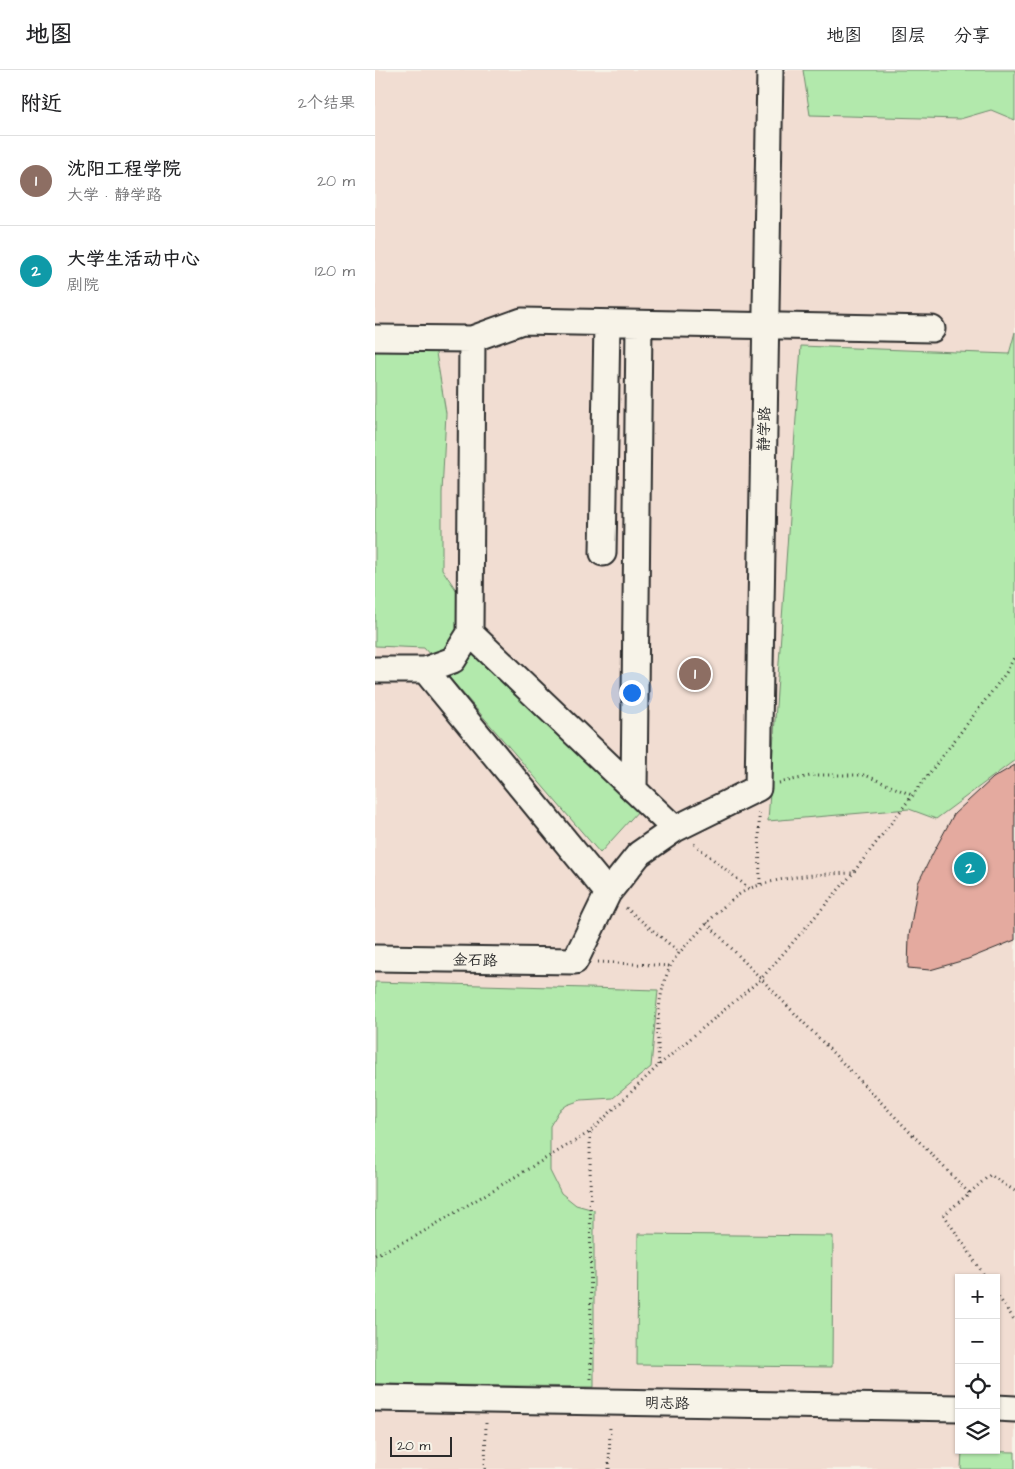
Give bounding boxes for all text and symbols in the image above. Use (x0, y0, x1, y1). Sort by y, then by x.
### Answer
text: 地图 (25, 18, 73, 52)
text: 地图 (826, 23, 862, 48)
text: 图层 (890, 23, 926, 48)
text: 分享 (954, 23, 990, 48)
text: 附近 (20, 89, 62, 118)
text: 2个结果 (298, 92, 355, 114)
text: 沈阳工程学院 (67, 156, 181, 183)
text: 1 (35, 170, 37, 192)
text: 20 m (317, 170, 355, 192)
text: 大学 · 静学路 (67, 184, 162, 206)
text: 大学生活动中心 (67, 246, 200, 273)
text: 2 (31, 260, 41, 282)
text: 120 m (315, 260, 355, 282)
text: 剧院 (67, 274, 99, 296)
street label: 静学路 (754, 406, 775, 452)
pin: 1 (679, 655, 711, 693)
your location (619, 680, 645, 706)
pin: 2 (954, 849, 986, 887)
street label: 金石路 (452, 950, 498, 971)
map controls (955, 1274, 1000, 1454)
button: + (955, 1274, 1000, 1319)
button: − (955, 1319, 1000, 1364)
button: locate (955, 1364, 1000, 1409)
street label: 明志路 (644, 1393, 690, 1414)
button: layers (955, 1409, 1000, 1454)
scale bar (390, 1434, 453, 1457)
text: 20 m (397, 1436, 430, 1456)

